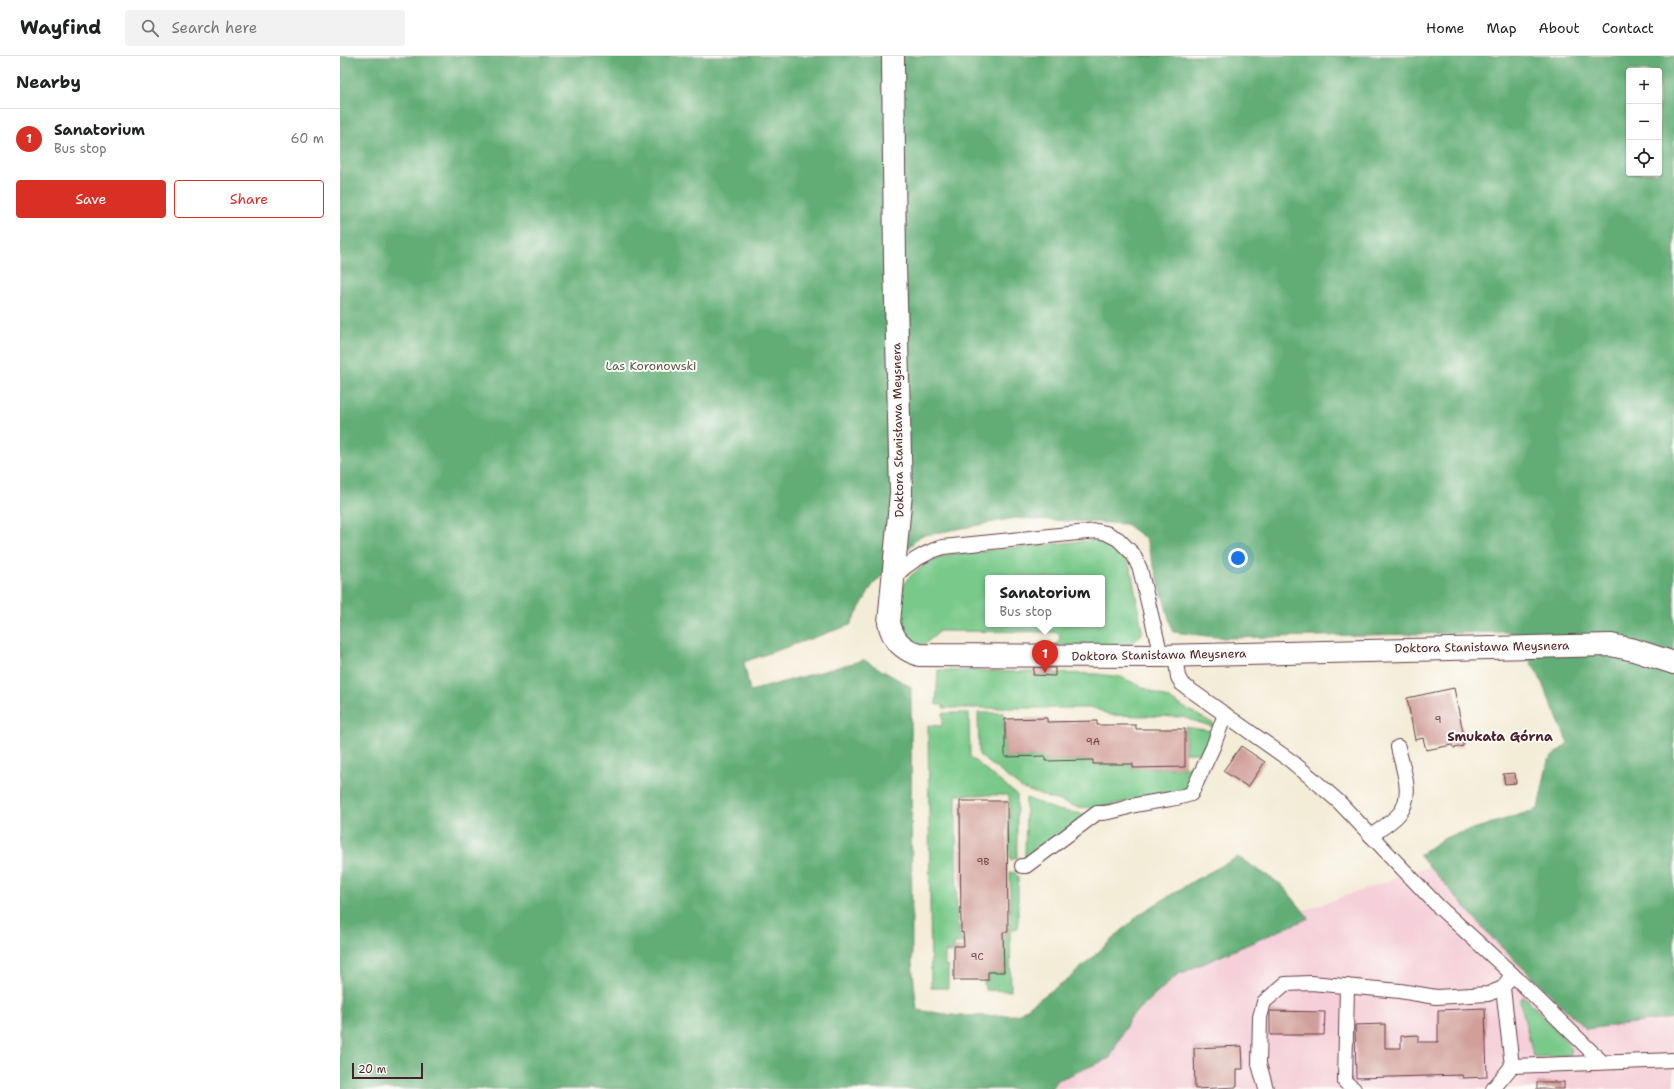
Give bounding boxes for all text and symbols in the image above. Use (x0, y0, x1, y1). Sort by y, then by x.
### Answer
search box (125, 10, 405, 46)
text: Wayfind (20, 15, 101, 40)
icon: search (139, 17, 161, 39)
text: Search here (171, 18, 257, 38)
text: Home (1426, 19, 1465, 37)
text: Map (1487, 19, 1517, 37)
text: About (1539, 19, 1580, 37)
text: Contact (1602, 19, 1654, 37)
map controls (1626, 68, 1662, 176)
button: + (1626, 68, 1662, 104)
text: Nearby (16, 71, 81, 93)
button: − (1626, 104, 1662, 140)
text: Sanatorium (54, 120, 145, 140)
text: 1 (26, 130, 32, 147)
text: 60 m (291, 130, 324, 147)
text: Bus stop (54, 140, 106, 157)
button: locate (1626, 140, 1662, 176)
button: Save (16, 180, 166, 218)
button: Share (174, 180, 324, 218)
street label: Doktora Stanisława Meysnera (888, 342, 908, 518)
park label: Las Koronowski (605, 358, 697, 374)
your location (1228, 548, 1248, 568)
popup (985, 575, 1105, 627)
text: Sanatorium (1000, 583, 1091, 603)
text: Bus stop (1000, 603, 1052, 620)
street label: Doktora Stanisława Meysnera (1394, 637, 1570, 657)
pin: 1 (1032, 640, 1058, 673)
street label: Doktora Stanisława Meysnera (1071, 645, 1247, 665)
house number: 9 (1435, 713, 1442, 726)
district label: Smukała Górna (1447, 728, 1553, 745)
house number: 9A (1086, 735, 1100, 748)
house number: 9B (977, 855, 990, 868)
house number: 9C (970, 950, 984, 963)
scale bar (352, 1061, 423, 1080)
text: 20 m (358, 1062, 386, 1077)

